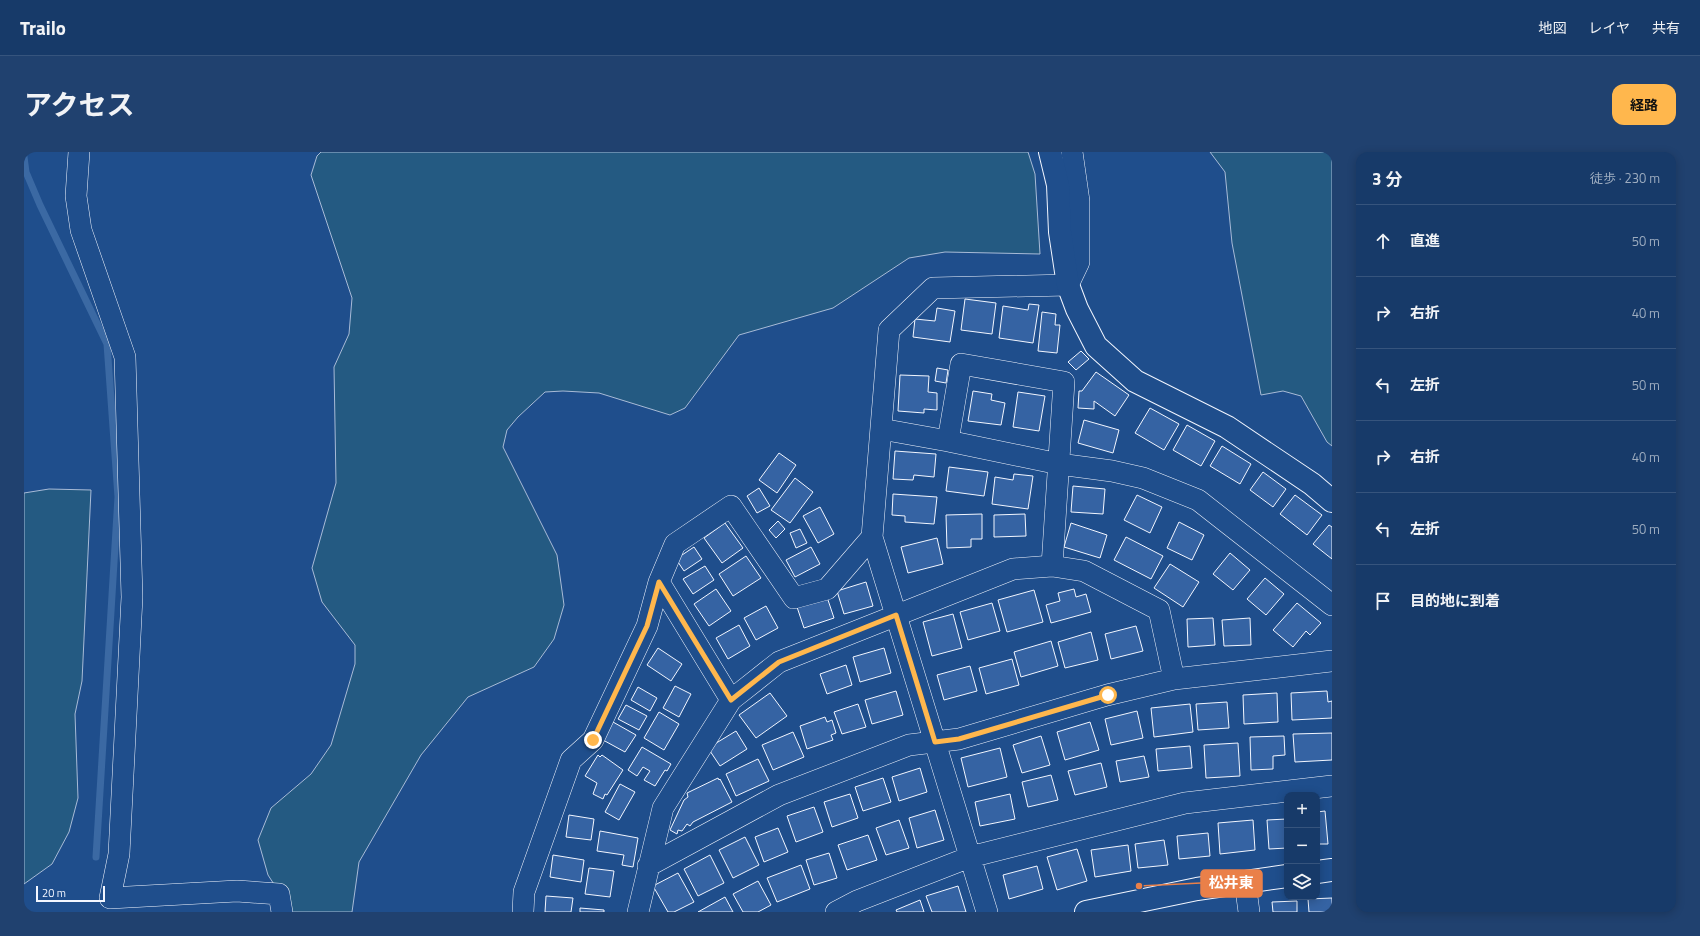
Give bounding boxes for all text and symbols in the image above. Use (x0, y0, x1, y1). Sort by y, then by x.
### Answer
text: Trailo (20, 13, 66, 42)
text: 地図 (1538, 17, 1566, 38)
text: レイヤ (1588, 17, 1630, 38)
text: 共有 (1652, 17, 1680, 38)
text: アクセス (24, 83, 135, 126)
button: 経路 (1612, 84, 1676, 125)
text: 3 分 (1372, 166, 1402, 192)
text: 徒歩 · 230 m (1590, 168, 1660, 188)
text: 直進 (1410, 229, 1440, 252)
icon: ahead (1372, 230, 1394, 252)
text: 50 m (1632, 231, 1660, 251)
text: 右折 (1410, 301, 1440, 324)
icon: right (1372, 302, 1394, 324)
text: 40 m (1632, 303, 1660, 323)
text: 左折 (1410, 373, 1440, 396)
icon: left (1372, 374, 1394, 396)
text: 50 m (1632, 375, 1660, 395)
text: 右折 (1410, 445, 1440, 468)
icon: right (1372, 446, 1394, 468)
text: 40 m (1632, 447, 1660, 467)
text: 左折 (1410, 517, 1440, 540)
icon: left (1372, 518, 1394, 540)
text: 50 m (1632, 519, 1660, 539)
text: 目的地に到着 (1410, 589, 1500, 612)
icon: arrive (1372, 590, 1394, 612)
route start (1099, 686, 1117, 704)
route end (584, 731, 602, 749)
map controls (1284, 792, 1320, 900)
button: + (1284, 792, 1320, 828)
button: − (1284, 828, 1320, 864)
button: layers (1284, 864, 1320, 900)
callout: 松井東 (1201, 870, 1262, 897)
text: 松井東 (1208, 871, 1254, 894)
scale bar (36, 884, 105, 903)
text: 20 m (42, 885, 66, 901)

